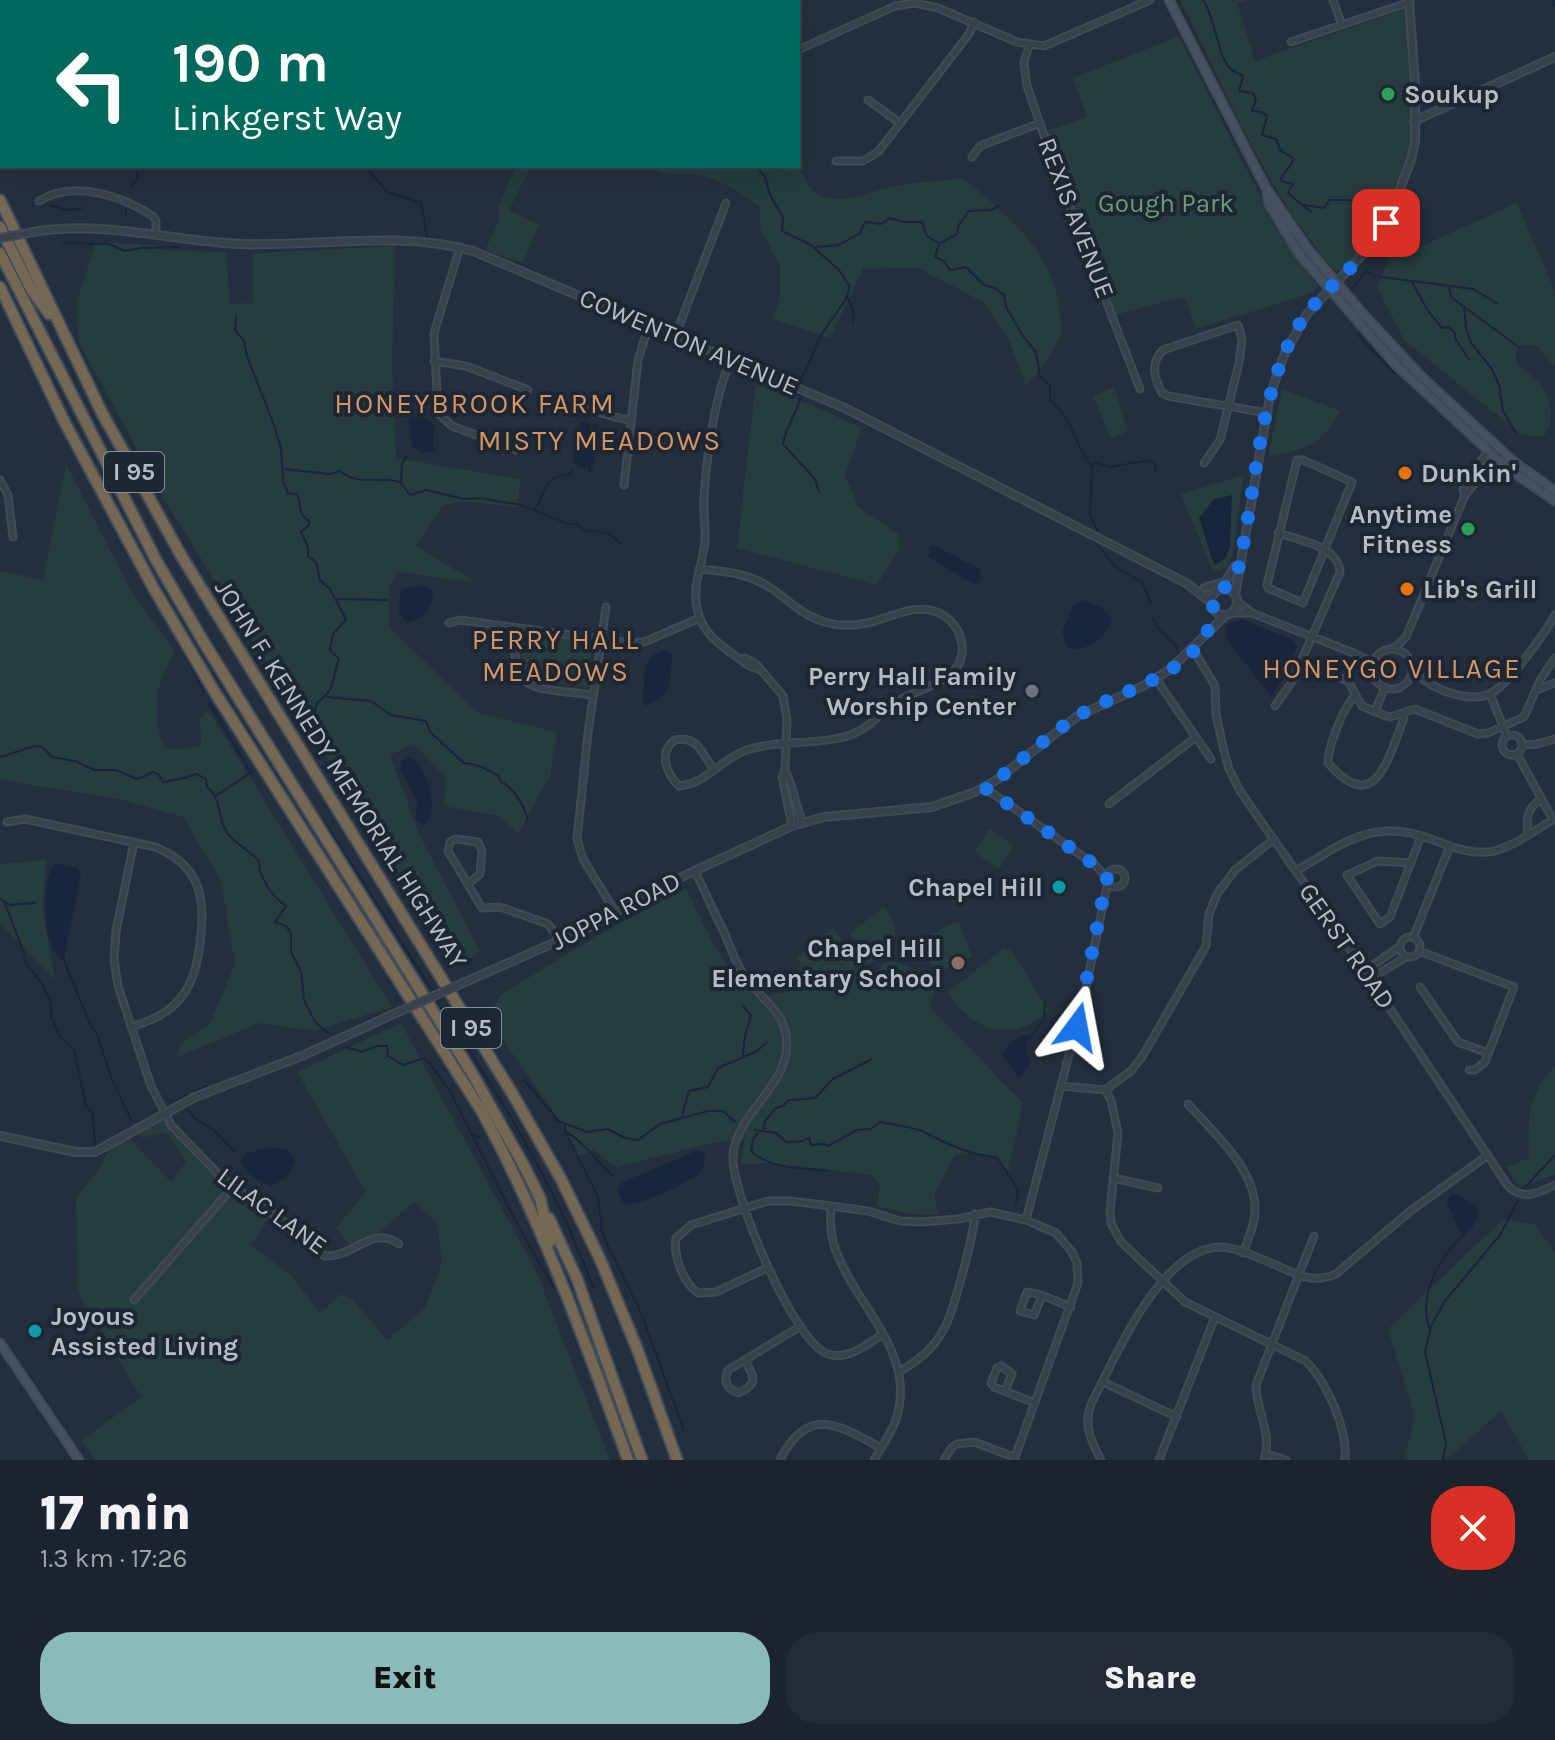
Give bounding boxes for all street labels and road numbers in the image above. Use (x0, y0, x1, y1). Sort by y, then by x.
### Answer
street label: REXIS AVENUE (1031, 133, 1121, 303)
street label: COWENTON AVENUE (575, 282, 803, 402)
road number: I 95 (104, 452, 164, 492)
street label: JOHN F. KENNEDY MEMORIAL HIGHWAY (208, 574, 474, 975)
street label: JOPPA ROAD (546, 865, 686, 957)
street label: GERST ROAD (1292, 877, 1402, 1015)
road number: I 95 (441, 1008, 501, 1048)
street label: LILAC LANE (211, 1161, 333, 1261)

